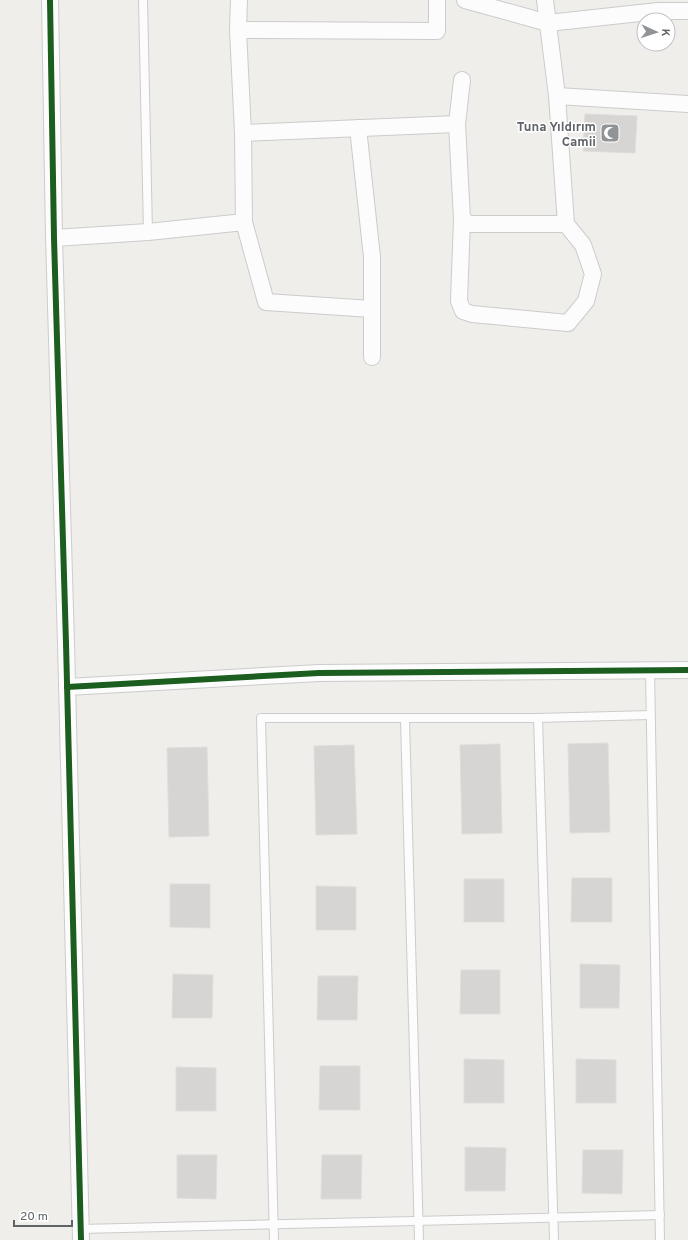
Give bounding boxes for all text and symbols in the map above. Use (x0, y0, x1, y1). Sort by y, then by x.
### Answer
north arrow (636, 12, 676, 52)
text: K (658, 28, 672, 37)
place label: Tuna Yıldırım Camii (517, 120, 596, 151)
mosque icon: Tuna Yıldırım Camii (599, 122, 621, 144)
scale bar (14, 1202, 72, 1228)
text: 20 m (20, 1209, 48, 1225)

